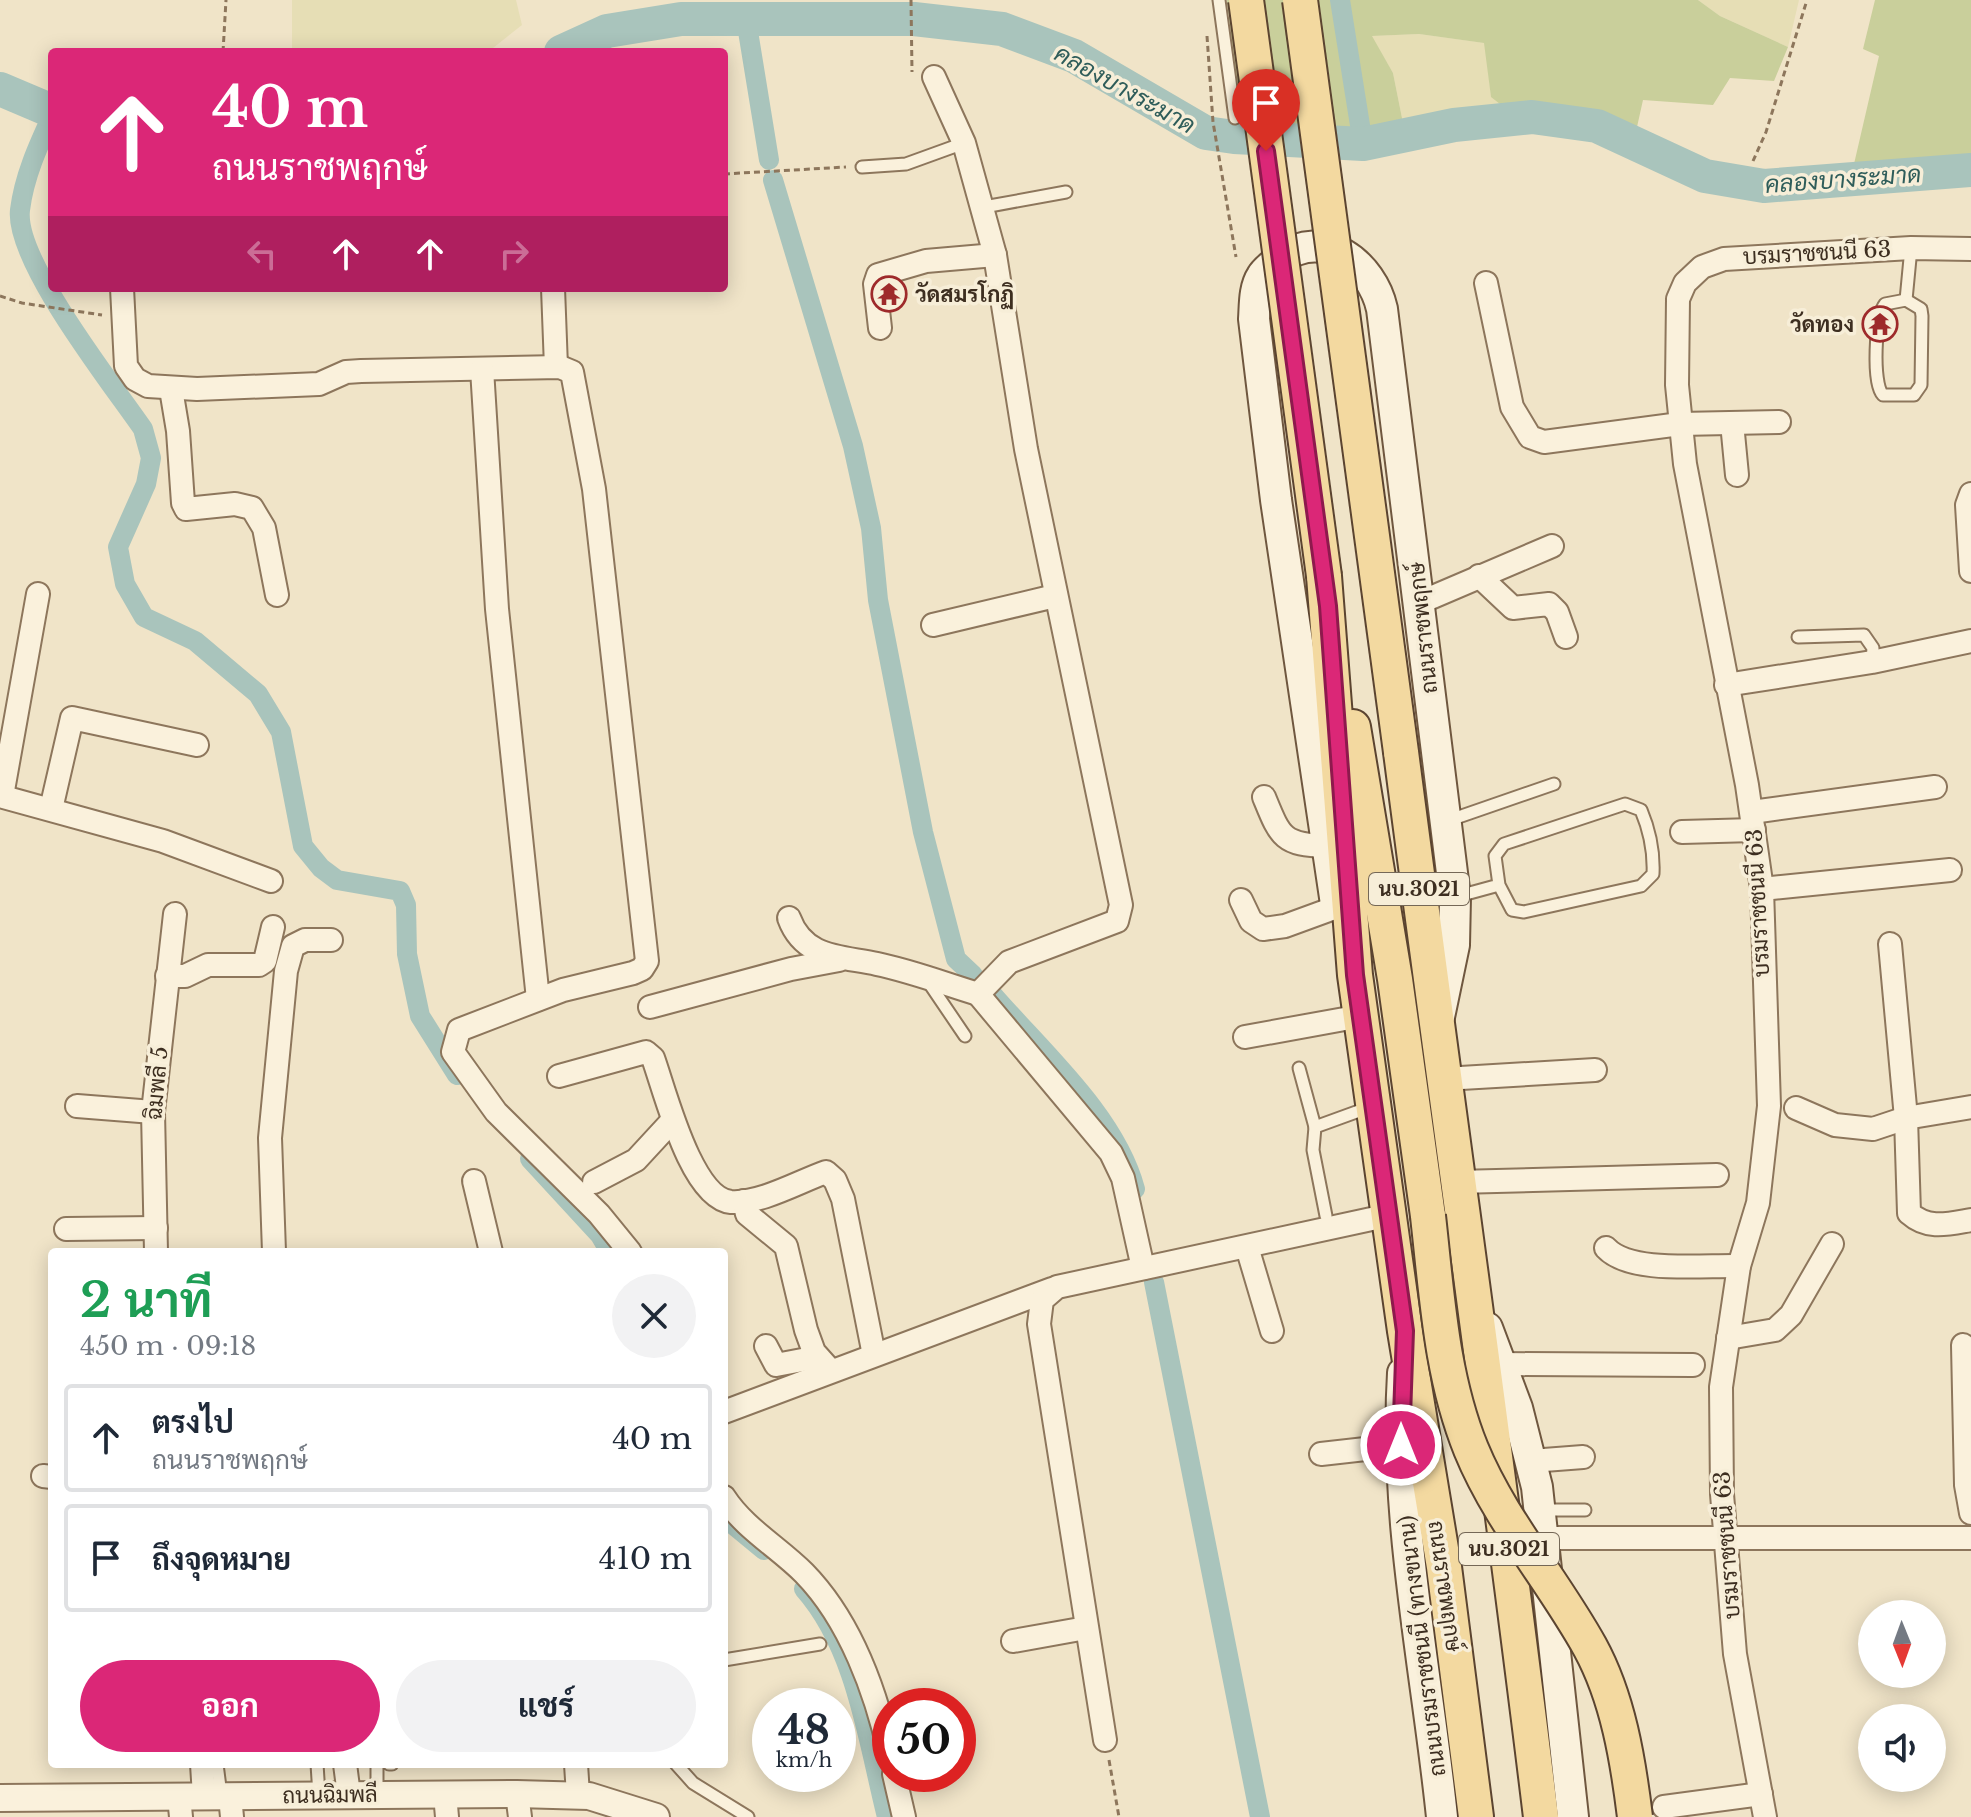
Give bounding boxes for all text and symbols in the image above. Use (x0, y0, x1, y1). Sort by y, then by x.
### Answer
water label: คลองบางระมาด (1050, 38, 1200, 140)
pin (1232, 69, 1300, 151)
text: 40 m (212, 73, 368, 142)
icon: ahead (80, 80, 184, 184)
icon: arrive (1244, 81, 1288, 125)
text: ถนนราชพฤกษ์ (212, 145, 427, 190)
water label: คลองบางระมาด (1764, 159, 1922, 199)
icon: left (240, 232, 284, 276)
icon: ahead (324, 232, 368, 276)
icon: ahead (408, 232, 452, 276)
icon: right (492, 232, 536, 276)
street label: บรมราชชนนี 63 (1742, 236, 1892, 270)
temple icon: วัดสมรโกฏิ (870, 275, 908, 313)
place label: วัดสมรโกฏิ (915, 280, 1014, 310)
temple icon: วัดทอง (1861, 305, 1899, 343)
place label: วัดทอง (1790, 311, 1854, 338)
street label: ถนนราชพฤกษ์ (1402, 560, 1443, 695)
street label: บรมราชชนนี 63 (1741, 828, 1775, 978)
road number: นบ.3021 (1369, 873, 1469, 905)
street label: ฉิมพลี 5 (140, 1045, 174, 1121)
text: 2 นาที (80, 1270, 212, 1330)
button: close (612, 1274, 696, 1358)
text: 450 m · 09:18 (80, 1330, 256, 1362)
position arrow (1359, 1403, 1443, 1487)
text: ตรงไป (152, 1404, 234, 1441)
icon: ahead (84, 1416, 128, 1460)
text: 40 m (612, 1420, 692, 1457)
text: ถนนราชพฤกษ์ (152, 1444, 308, 1476)
street label: บรมราชชนนี 63 (1708, 1470, 1746, 1620)
street label: ถนนบรมราชชนนี (ทางขนาน) (1393, 1514, 1451, 1778)
street label: ถนนราชพฤกษ์ (1422, 1519, 1469, 1654)
road number: นบ.3021 (1459, 1533, 1559, 1565)
icon: arrive (84, 1536, 128, 1580)
text: 410 m (599, 1540, 692, 1577)
text: ถึงจุดหมาย (152, 1541, 291, 1578)
north arrow (1858, 1600, 1946, 1688)
map controls (1858, 1600, 1946, 1792)
button: ออก (80, 1660, 380, 1752)
button: แชร์ (396, 1660, 696, 1752)
speed limit sign: 50 (872, 1688, 976, 1792)
button: sound (1858, 1704, 1946, 1792)
text: 48 (778, 1705, 830, 1755)
text: km/h (776, 1748, 832, 1772)
street label: ถนนฉิมพลี (282, 1781, 378, 1809)

